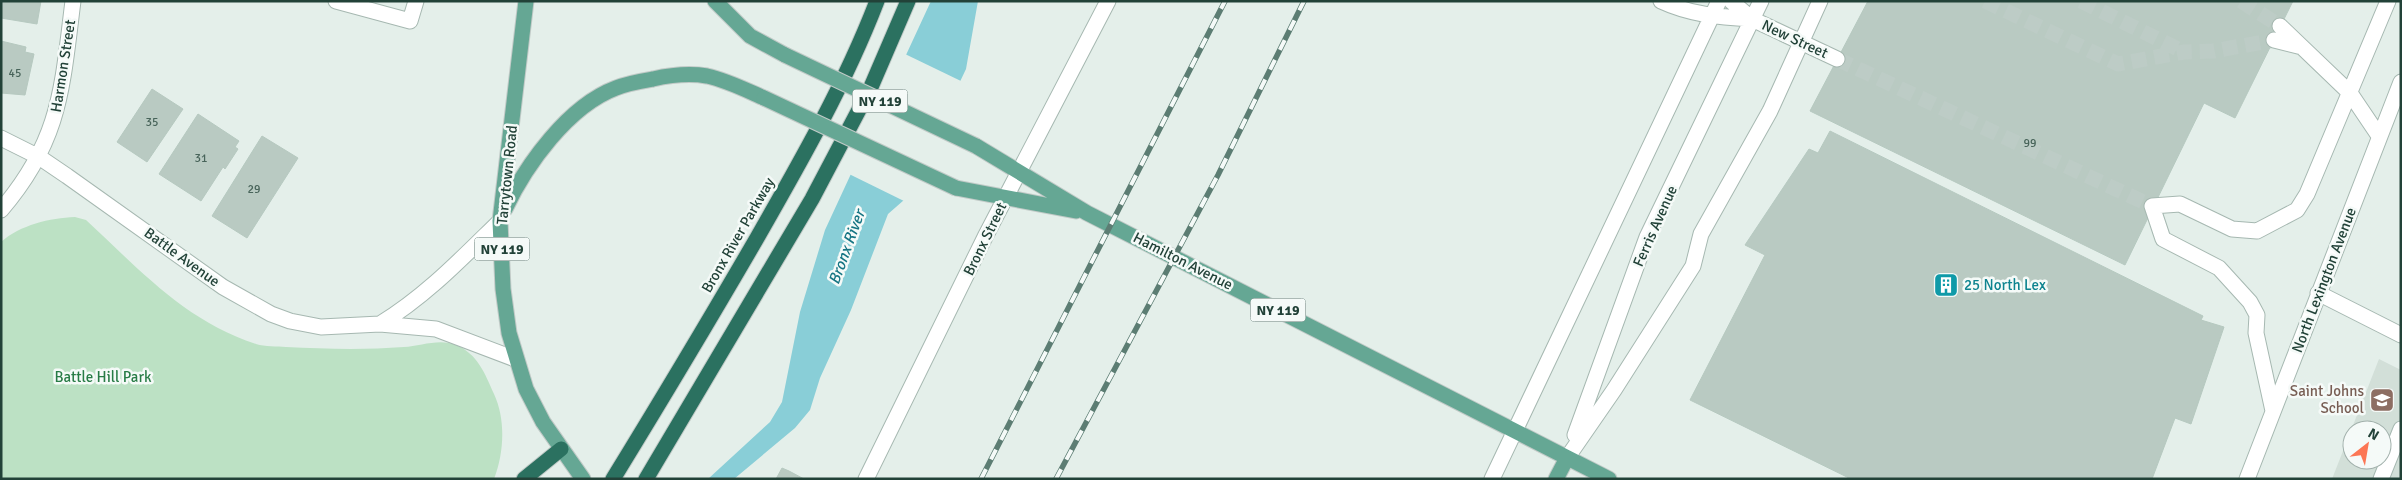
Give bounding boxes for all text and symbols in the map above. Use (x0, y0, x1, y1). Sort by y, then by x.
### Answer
street label: New Street (1759, 16, 1831, 62)
street label: Harmon Street (47, 18, 79, 114)
house number: 45 (9, 66, 21, 81)
road number: NY 119 (852, 90, 908, 112)
house number: 35 (146, 115, 158, 130)
street label: Tarrytown Road (493, 124, 521, 226)
house number: 99 (2024, 136, 2036, 151)
house number: 31 (195, 151, 207, 166)
street label: Bronx River Parkway (698, 174, 778, 296)
house number: 29 (248, 182, 260, 197)
street label: Ferris Avenue (1629, 183, 1681, 269)
street label: Bronx Street (960, 199, 1010, 279)
water label: Bronx River (824, 205, 870, 287)
street label: North Lexington Avenue (2288, 205, 2360, 355)
street label: Battle Avenue (141, 224, 223, 290)
street label: Hamilton Avenue (1130, 228, 1236, 294)
road number: NY 119 (474, 238, 530, 260)
building icon: 25 North Lex (1933, 272, 1959, 298)
place label: 25 North Lex (1964, 276, 2046, 294)
road number: NY 119 (1250, 298, 1306, 322)
park label: Battle Hill Park (54, 368, 152, 386)
place label: Saint Johns School (2290, 382, 2364, 417)
school or university icon: Saint Johns School (2369, 387, 2395, 413)
north arrow (2342, 420, 2392, 470)
text: N (2365, 424, 2382, 444)

